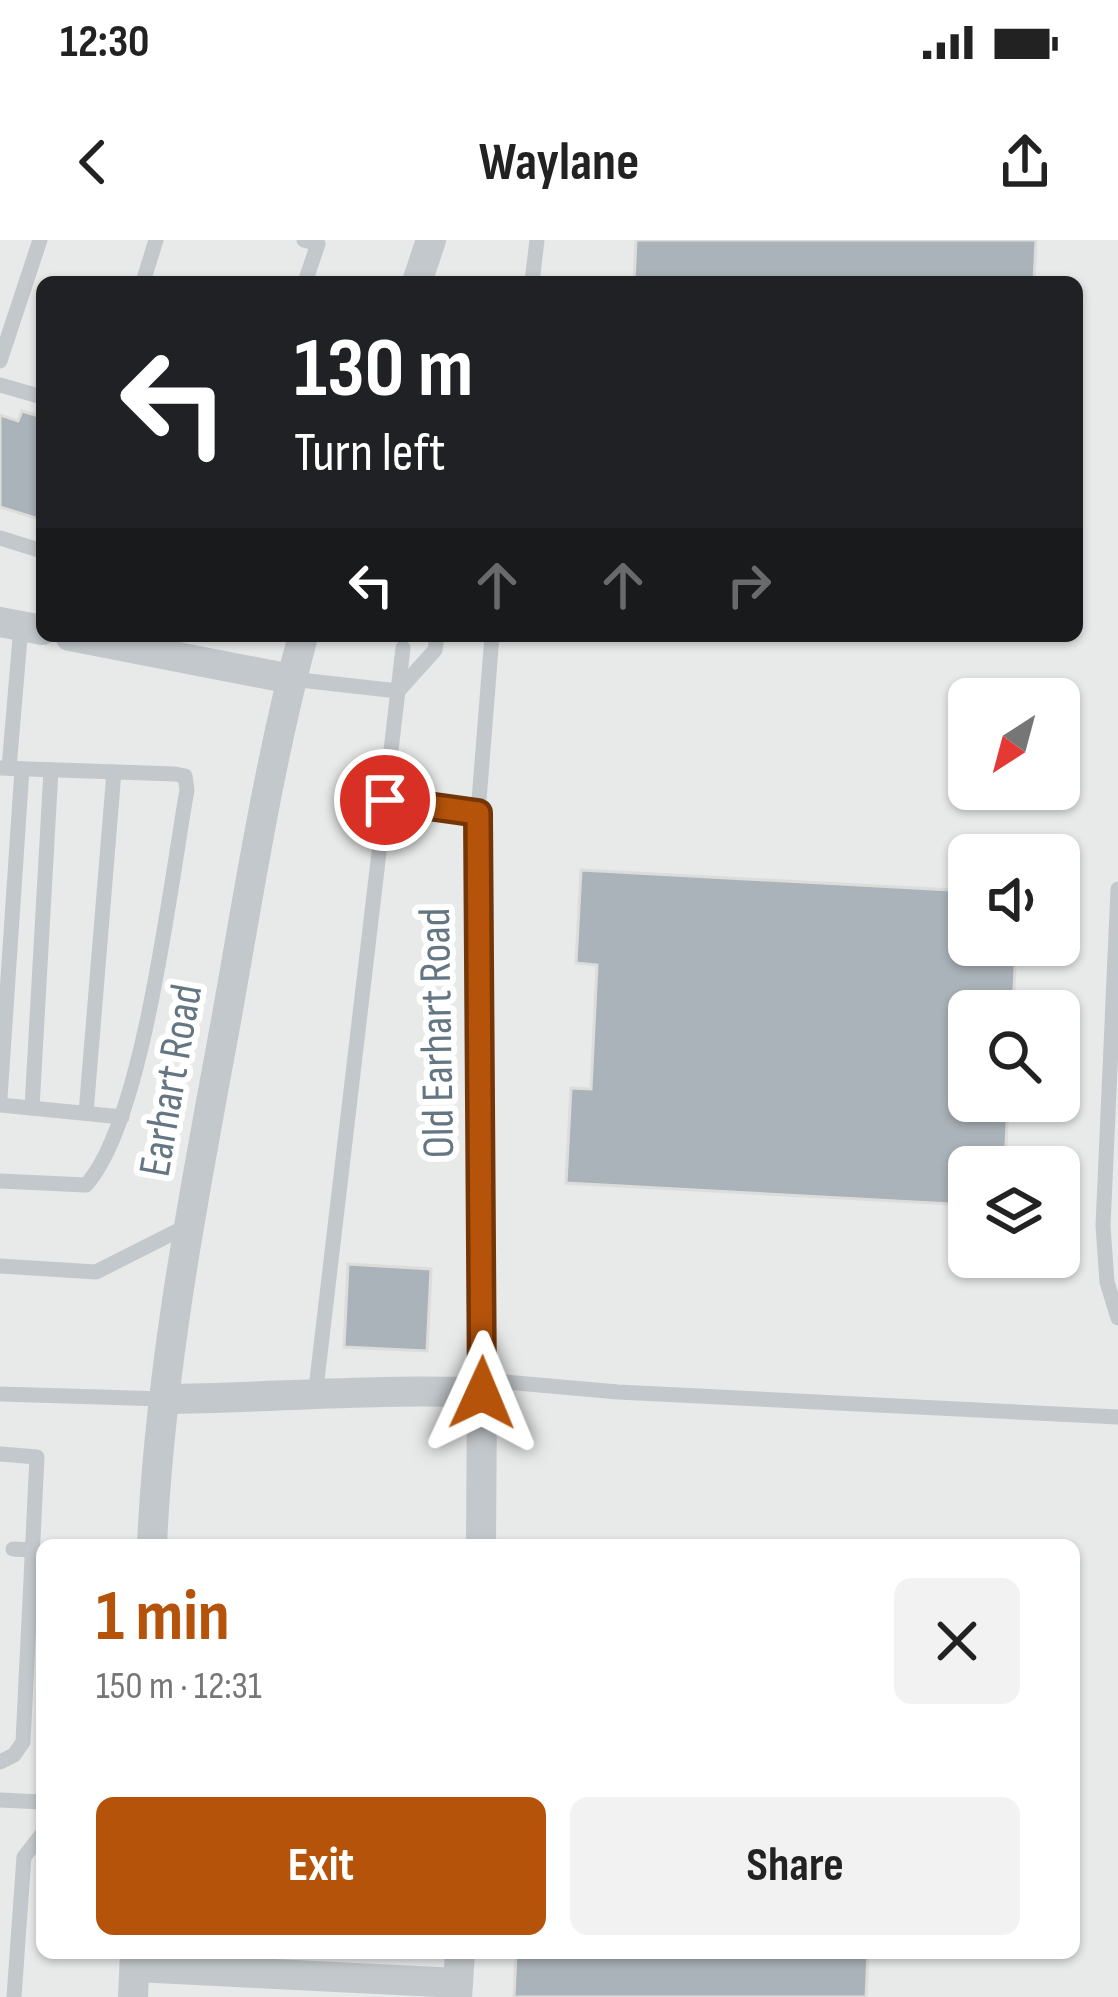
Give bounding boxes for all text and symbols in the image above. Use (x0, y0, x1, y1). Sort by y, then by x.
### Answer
text: 12:30 (60, 15, 149, 70)
icon: back (60, 129, 126, 195)
icon: share (992, 129, 1058, 195)
text: Waylane (479, 130, 639, 195)
text: 130 m (294, 319, 473, 420)
icon: left (96, 324, 252, 480)
text: Turn left (294, 421, 446, 486)
icon: left (338, 552, 404, 618)
icon: ahead (464, 552, 530, 618)
icon: ahead (590, 552, 656, 618)
icon: right (716, 552, 782, 618)
north arrow (948, 678, 1080, 810)
map controls (948, 678, 1080, 1278)
pin (334, 749, 436, 851)
icon: arrive (352, 767, 418, 833)
button: sound (948, 834, 1080, 966)
street label: Old Earhart Road (408, 907, 467, 1159)
street label: Earhart Road (128, 980, 215, 1181)
button: search (948, 990, 1080, 1122)
button: layers (948, 1146, 1080, 1278)
position arrow (419, 1330, 545, 1456)
text: 1 min (96, 1574, 230, 1661)
button: close (894, 1578, 1020, 1704)
text: 150 m · 12:31 (96, 1663, 262, 1710)
button: Exit (96, 1797, 546, 1935)
button: Share (570, 1797, 1020, 1935)

